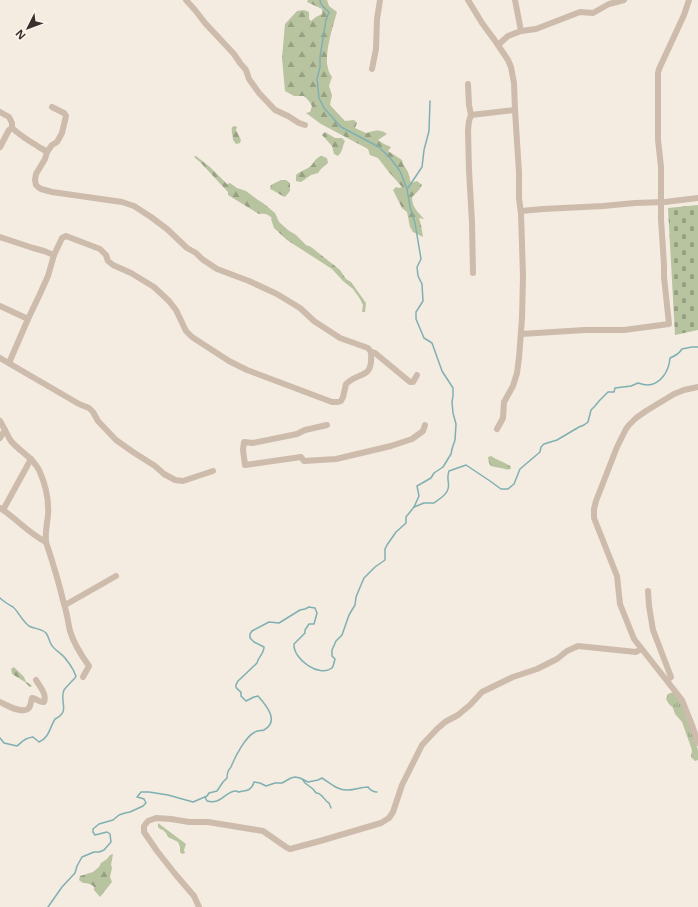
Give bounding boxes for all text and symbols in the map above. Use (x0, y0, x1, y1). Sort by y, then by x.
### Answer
north arrow (8, 8, 48, 48)
text: N (12, 27, 29, 43)

